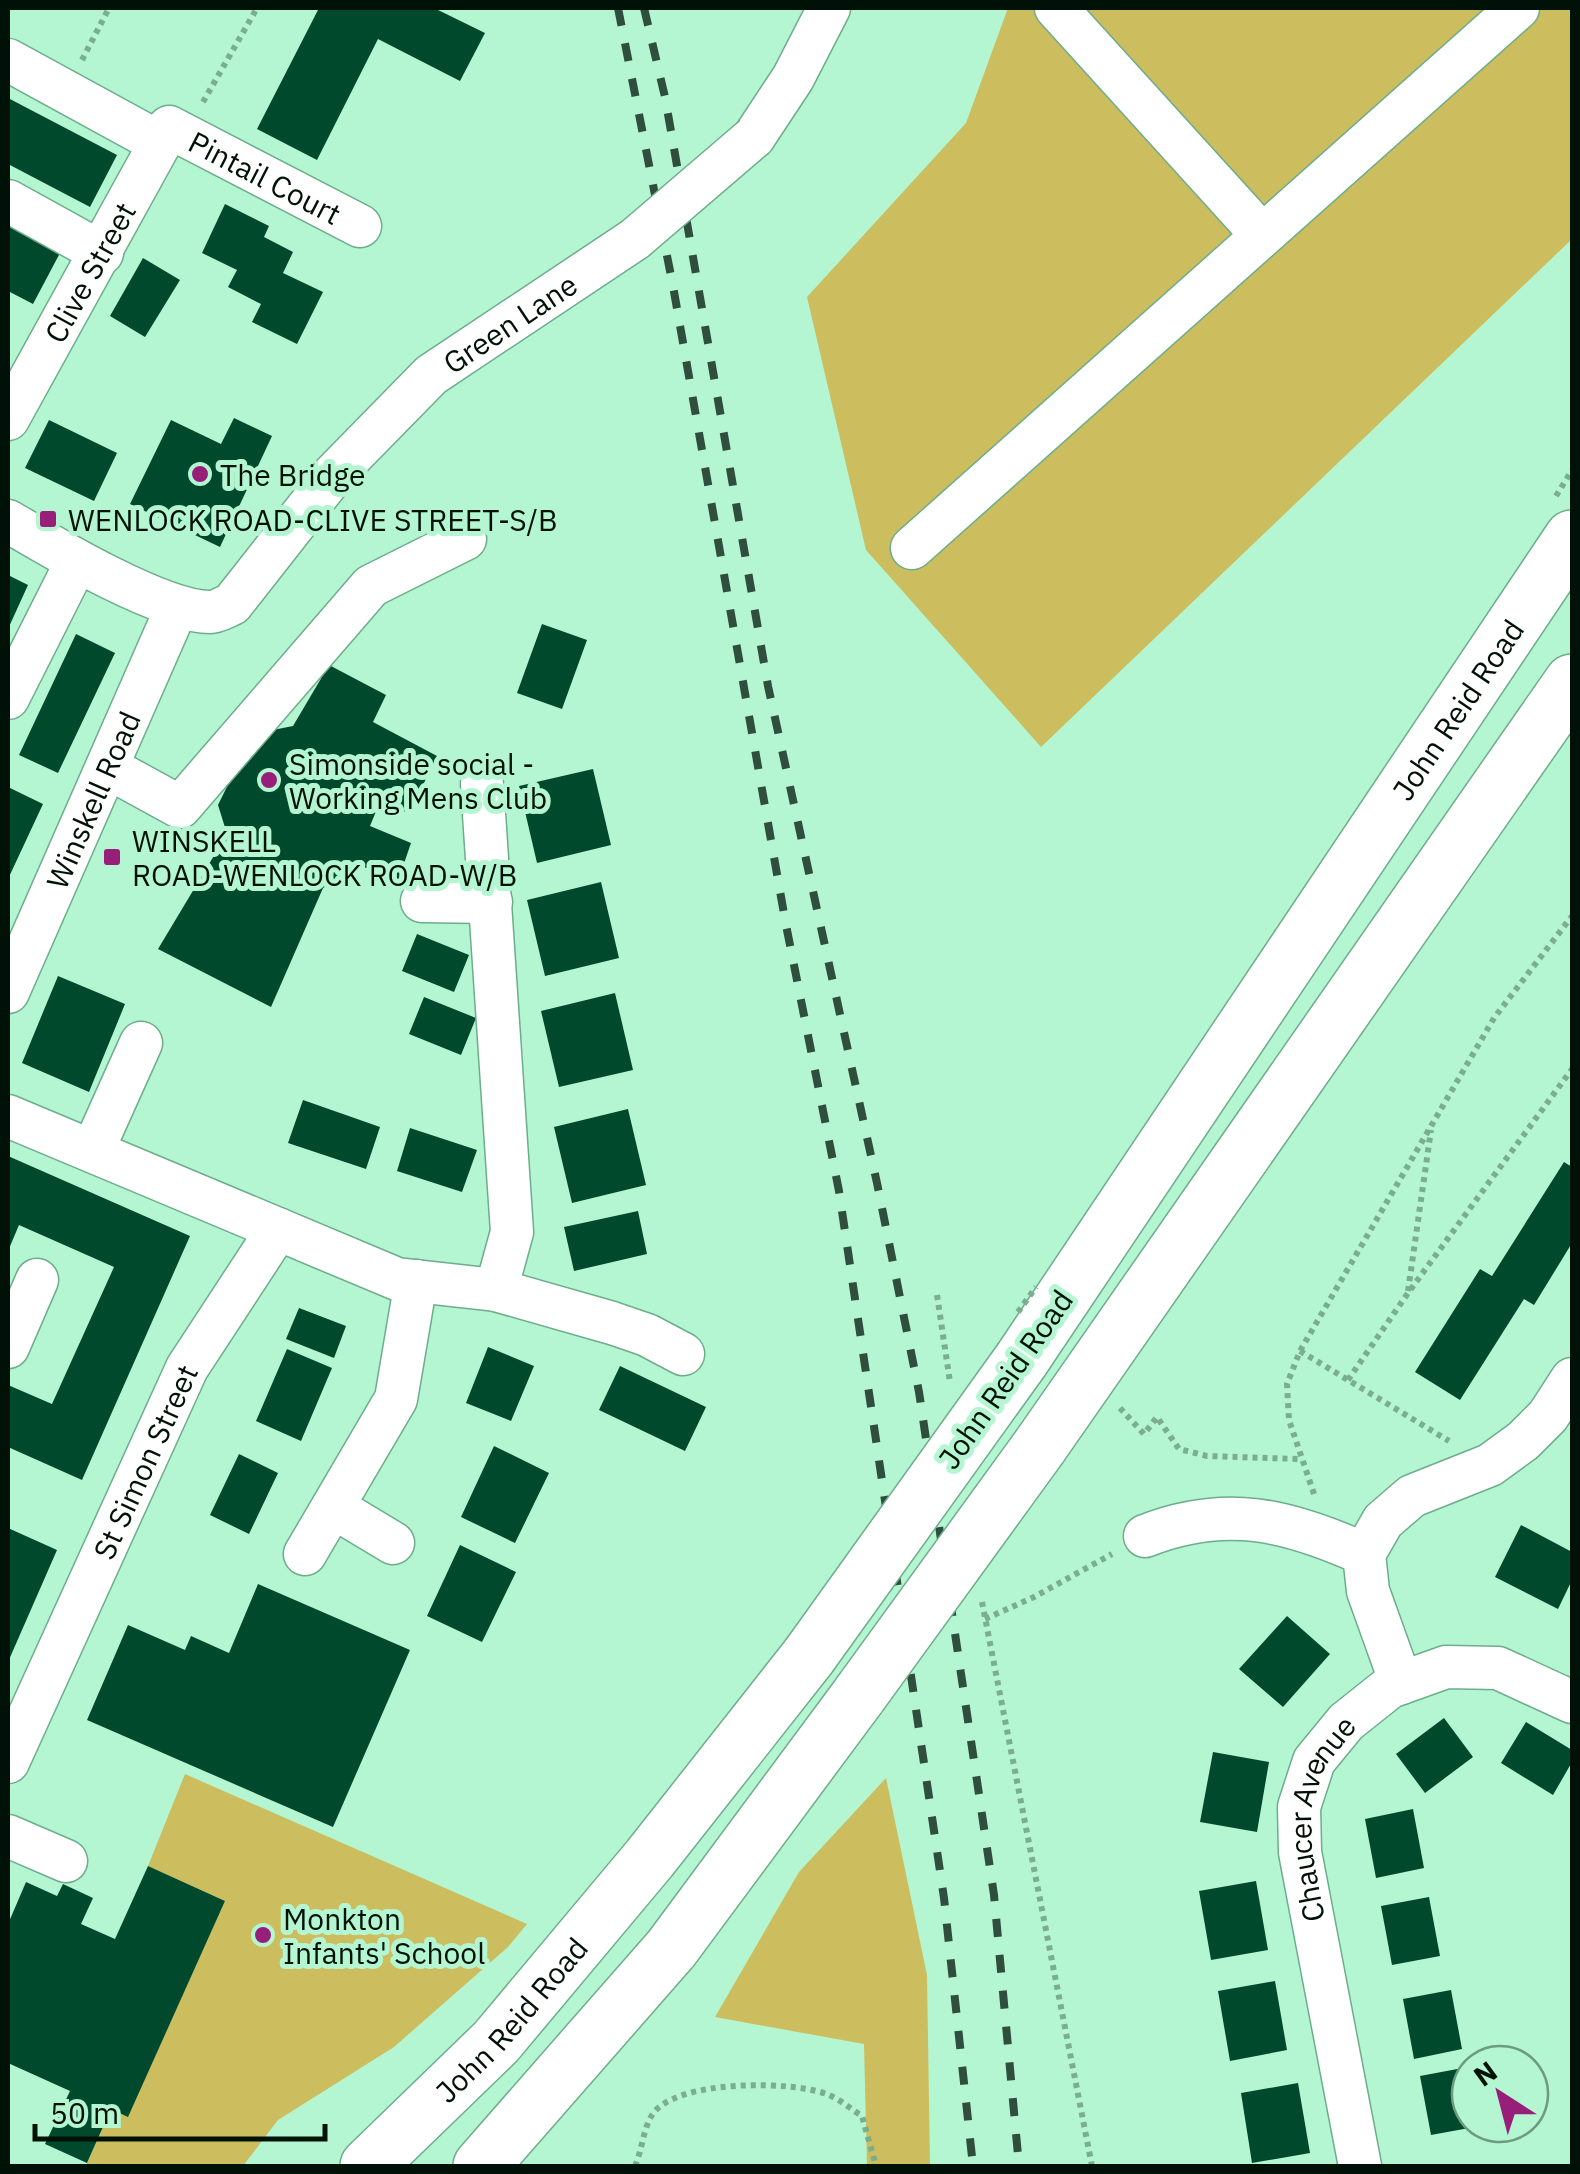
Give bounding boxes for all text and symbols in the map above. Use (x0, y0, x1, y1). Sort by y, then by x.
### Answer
street label: Pintail Court (183, 121, 348, 233)
street label: Clive Street (35, 195, 144, 349)
street label: Green Lane (435, 264, 584, 381)
place label: The Bridge (220, 455, 365, 494)
marker: The Bridge (189, 463, 211, 485)
place label: WENLOCK ROAD-CLIVE STREET-S/B (68, 500, 558, 539)
marker: WENLOCK ROAD-CLIVE STREET-S/B (37, 508, 59, 530)
street label: John Reid Road (1383, 611, 1532, 807)
street label: Winskell Road (36, 705, 148, 895)
place label: Simonside social - Working Mens Club (289, 744, 547, 817)
marker: Simonside social - Working Mens Club (258, 769, 280, 791)
place label: WINSKELL ROAD-WENLOCK ROAD-W/B (132, 821, 517, 894)
marker: WINSKELL ROAD-WENLOCK ROAD-W/B (101, 846, 123, 868)
street label: John Reid Road (929, 1282, 1081, 1476)
street label: St Simon Street (83, 1358, 206, 1565)
street label: Chaucer Avenue (1279, 1707, 1363, 1925)
place label: Monkton Infants' School (283, 1899, 485, 1972)
marker: Monkton Infants' School (252, 1924, 274, 1946)
street label: John Reid Road (426, 1929, 595, 2110)
north arrow (1450, 2044, 1550, 2144)
text: N (1466, 2052, 1504, 2094)
scale bar (35, 2079, 325, 2141)
text: 50 m (50, 2093, 119, 2132)

